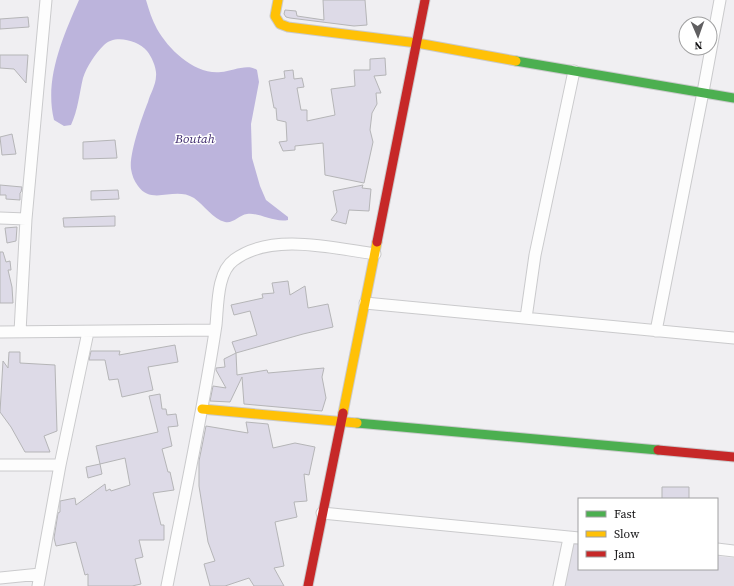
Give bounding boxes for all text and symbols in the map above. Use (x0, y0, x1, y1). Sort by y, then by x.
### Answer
north arrow (678, 16, 718, 56)
text: N (694, 38, 703, 53)
water label: Boutah (174, 130, 215, 147)
legend (578, 498, 718, 570)
text: Fast (614, 506, 636, 522)
text: Slow (614, 526, 640, 542)
text: Jam (613, 546, 635, 562)

